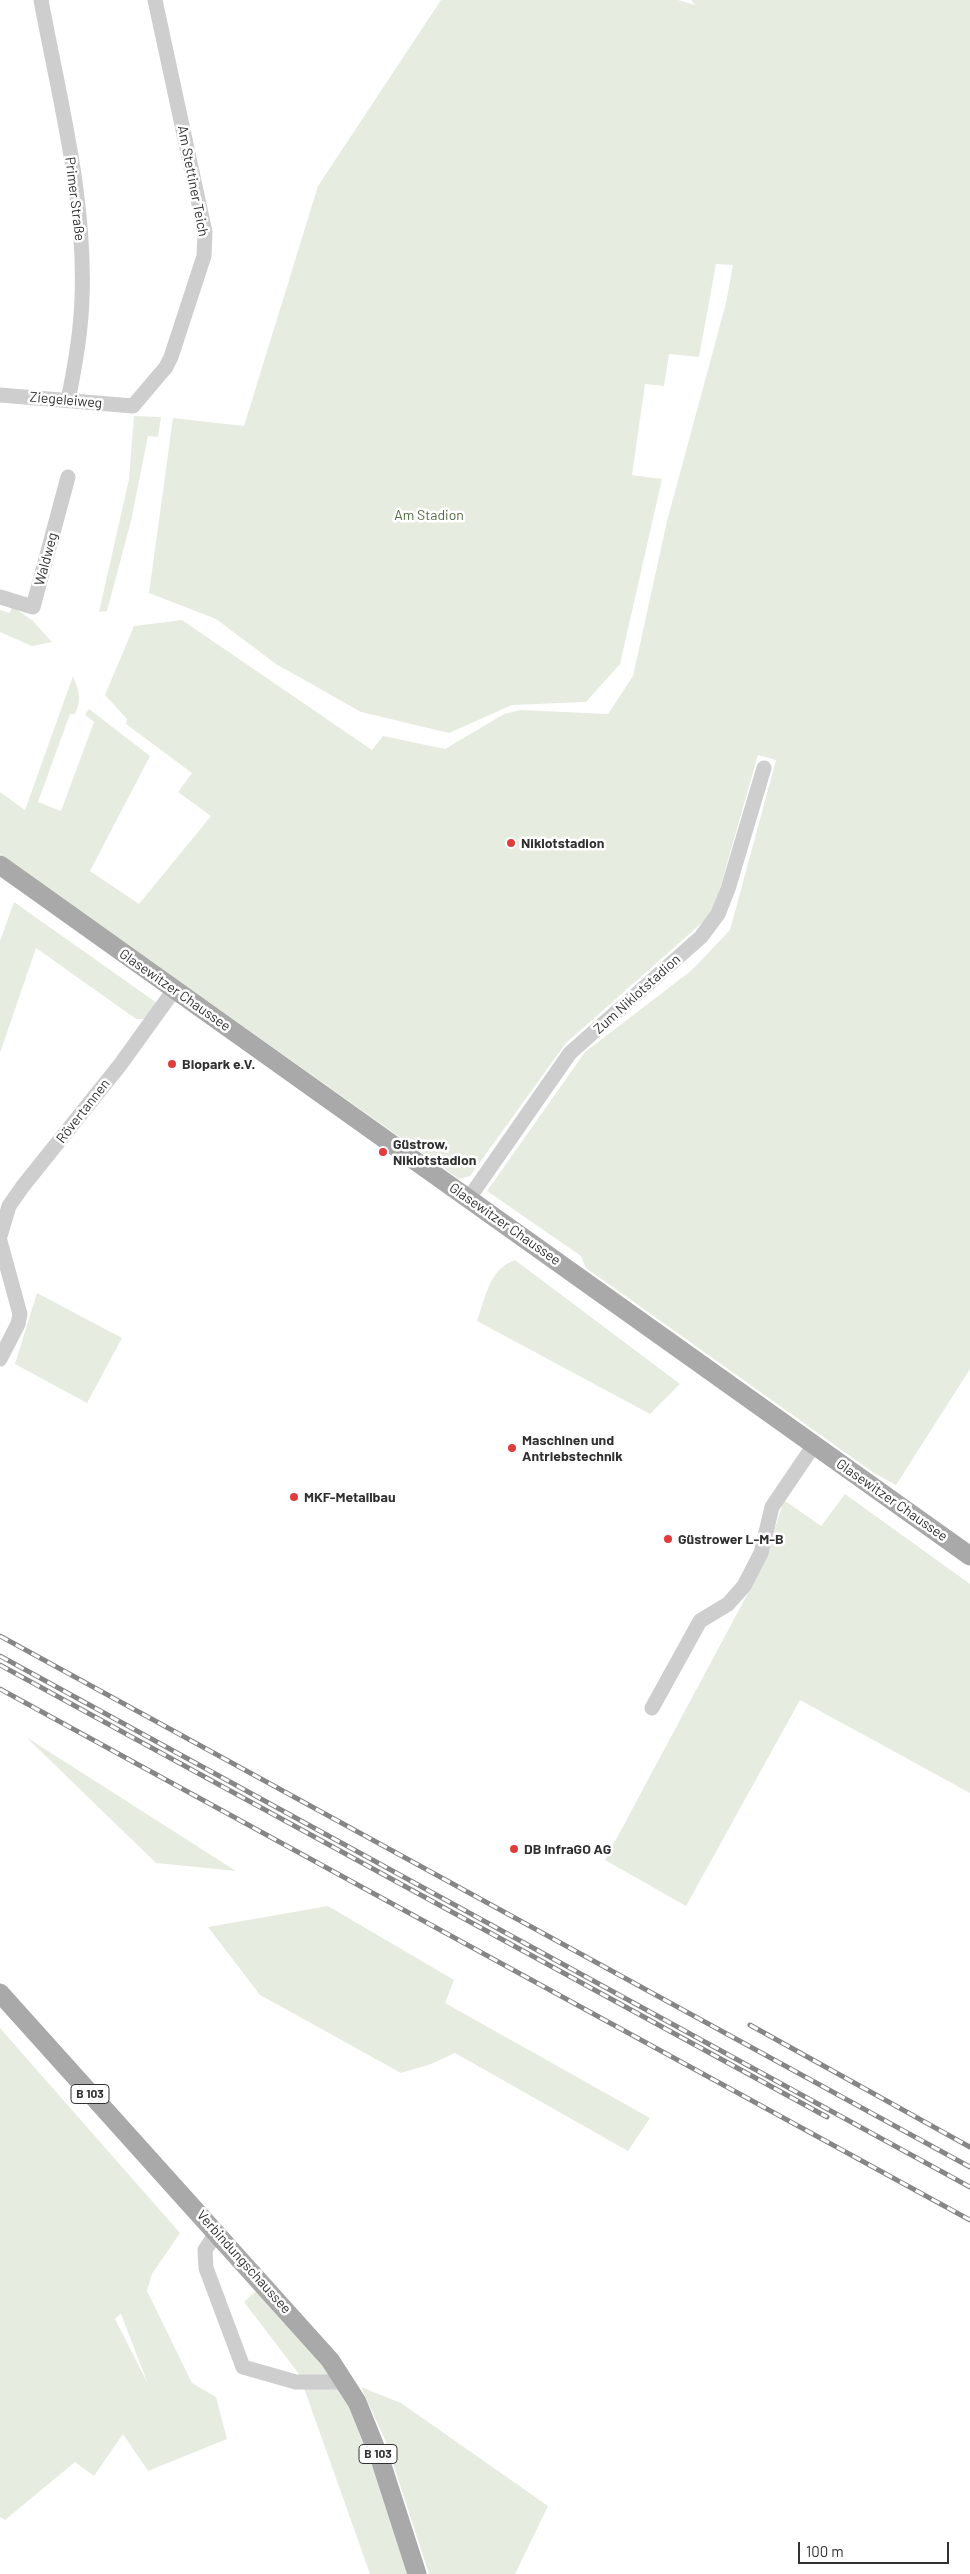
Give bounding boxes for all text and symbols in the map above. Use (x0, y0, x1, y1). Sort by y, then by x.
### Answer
street label: Am Stettiner Teich (174, 124, 212, 238)
street label: Primer Straße (62, 156, 88, 242)
street label: Ziegeleiweg (29, 388, 103, 412)
park label: Am Stadion (394, 507, 464, 523)
street label: Waldweg (31, 531, 61, 587)
place label: Niklotstadion (521, 835, 604, 851)
marker: Niklotstadion (505, 837, 517, 849)
street label: Glasewitzer Chaussee (116, 945, 234, 1035)
street label: Zum Niklotstadion (590, 951, 684, 1037)
place label: Biopark e.V. (182, 1056, 255, 1072)
marker: Biopark e.V. (166, 1058, 178, 1070)
street label: Rövertannen (53, 1075, 113, 1147)
place label: Güstrow, Niklotstadion (393, 1136, 476, 1168)
marker: Güstrow, Niklotstadion (377, 1146, 389, 1158)
street label: Glasewitzer Chaussee (446, 1179, 564, 1269)
place label: Maschinen und Antriebstechnik (522, 1432, 623, 1464)
marker: Maschinen und Antriebstechnik (506, 1442, 518, 1454)
street label: Glasewitzer Chaussee (833, 1455, 951, 1545)
place label: MKF-Metallbau (304, 1489, 396, 1505)
marker: MKF-Metallbau (288, 1491, 300, 1503)
place label: Güstrower L-M-B (678, 1531, 784, 1547)
marker: Güstrower L-M-B (662, 1533, 674, 1545)
place label: DB InfraGO AG (524, 1841, 611, 1857)
marker: DB InfraGO AG (508, 1843, 520, 1855)
road number: B 103 (71, 2084, 109, 2104)
street label: Verbindungschaussee (193, 2207, 295, 2317)
road number: B 103 (359, 2444, 397, 2464)
scale bar (800, 2532, 951, 2564)
text: 100 m (806, 2542, 844, 2560)

